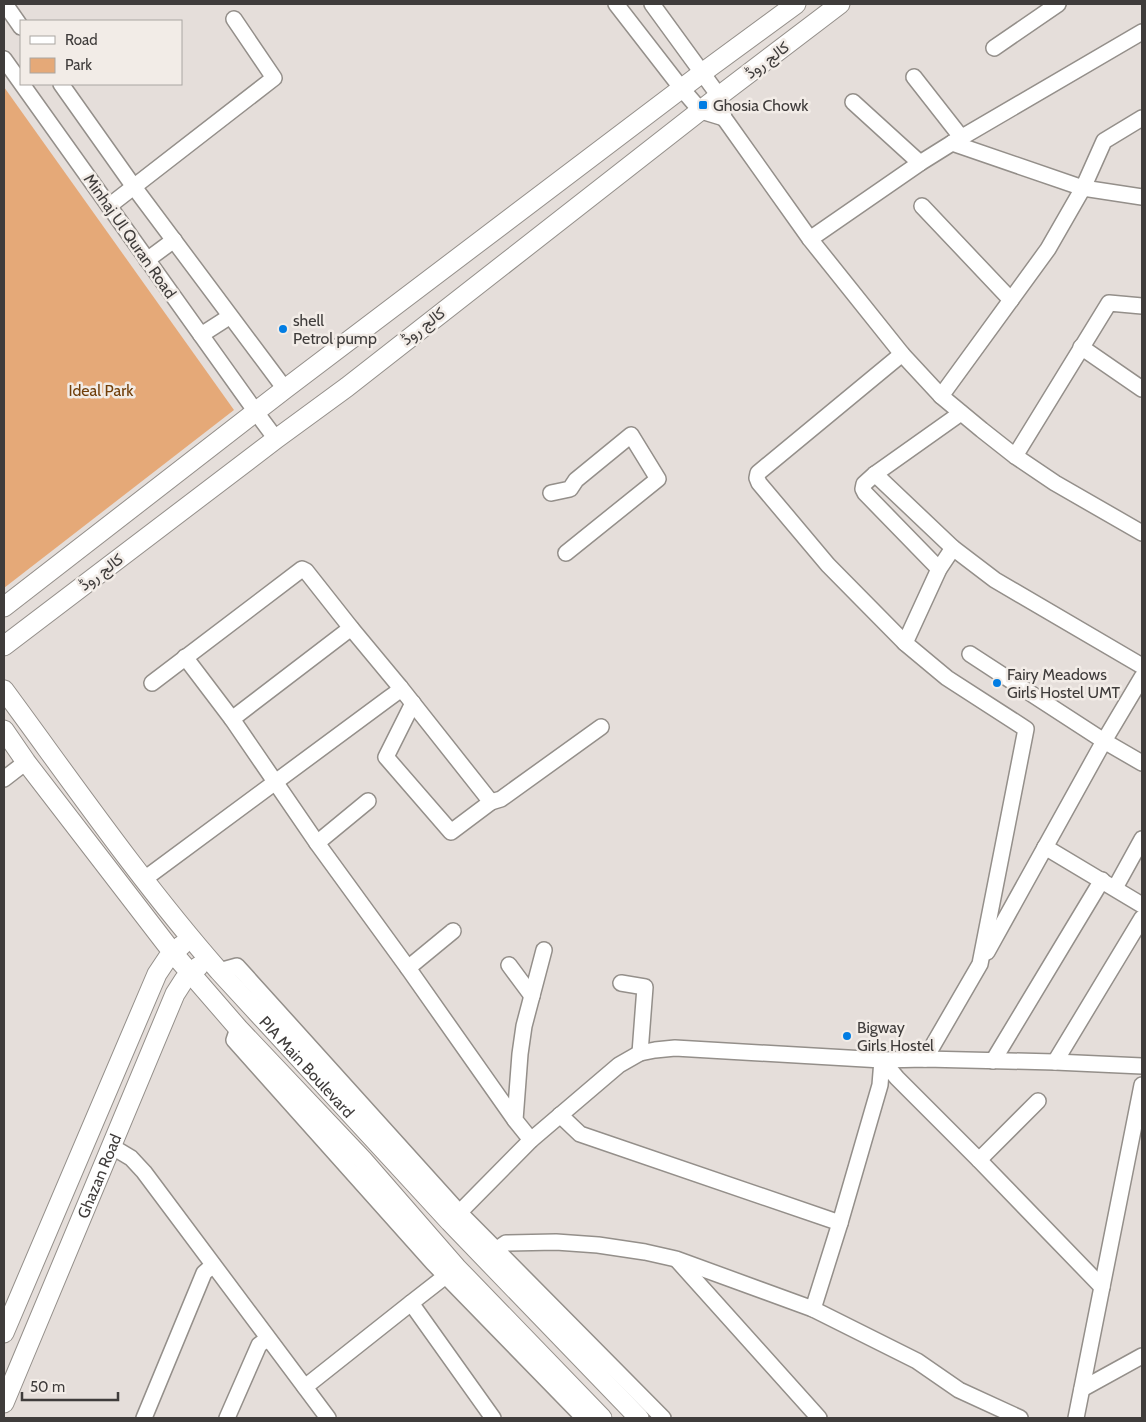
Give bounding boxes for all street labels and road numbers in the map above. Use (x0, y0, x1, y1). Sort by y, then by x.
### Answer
street label: کالج روڈ (741, 37, 794, 84)
street label: Minhaj Ul Quran Road (80, 170, 180, 302)
street label: کالج روڈ (397, 303, 450, 351)
street label: کالج روڈ (75, 549, 128, 596)
street label: PIA Main Boulevard (256, 1012, 358, 1121)
street label: Ghazan Road (73, 1131, 125, 1221)

